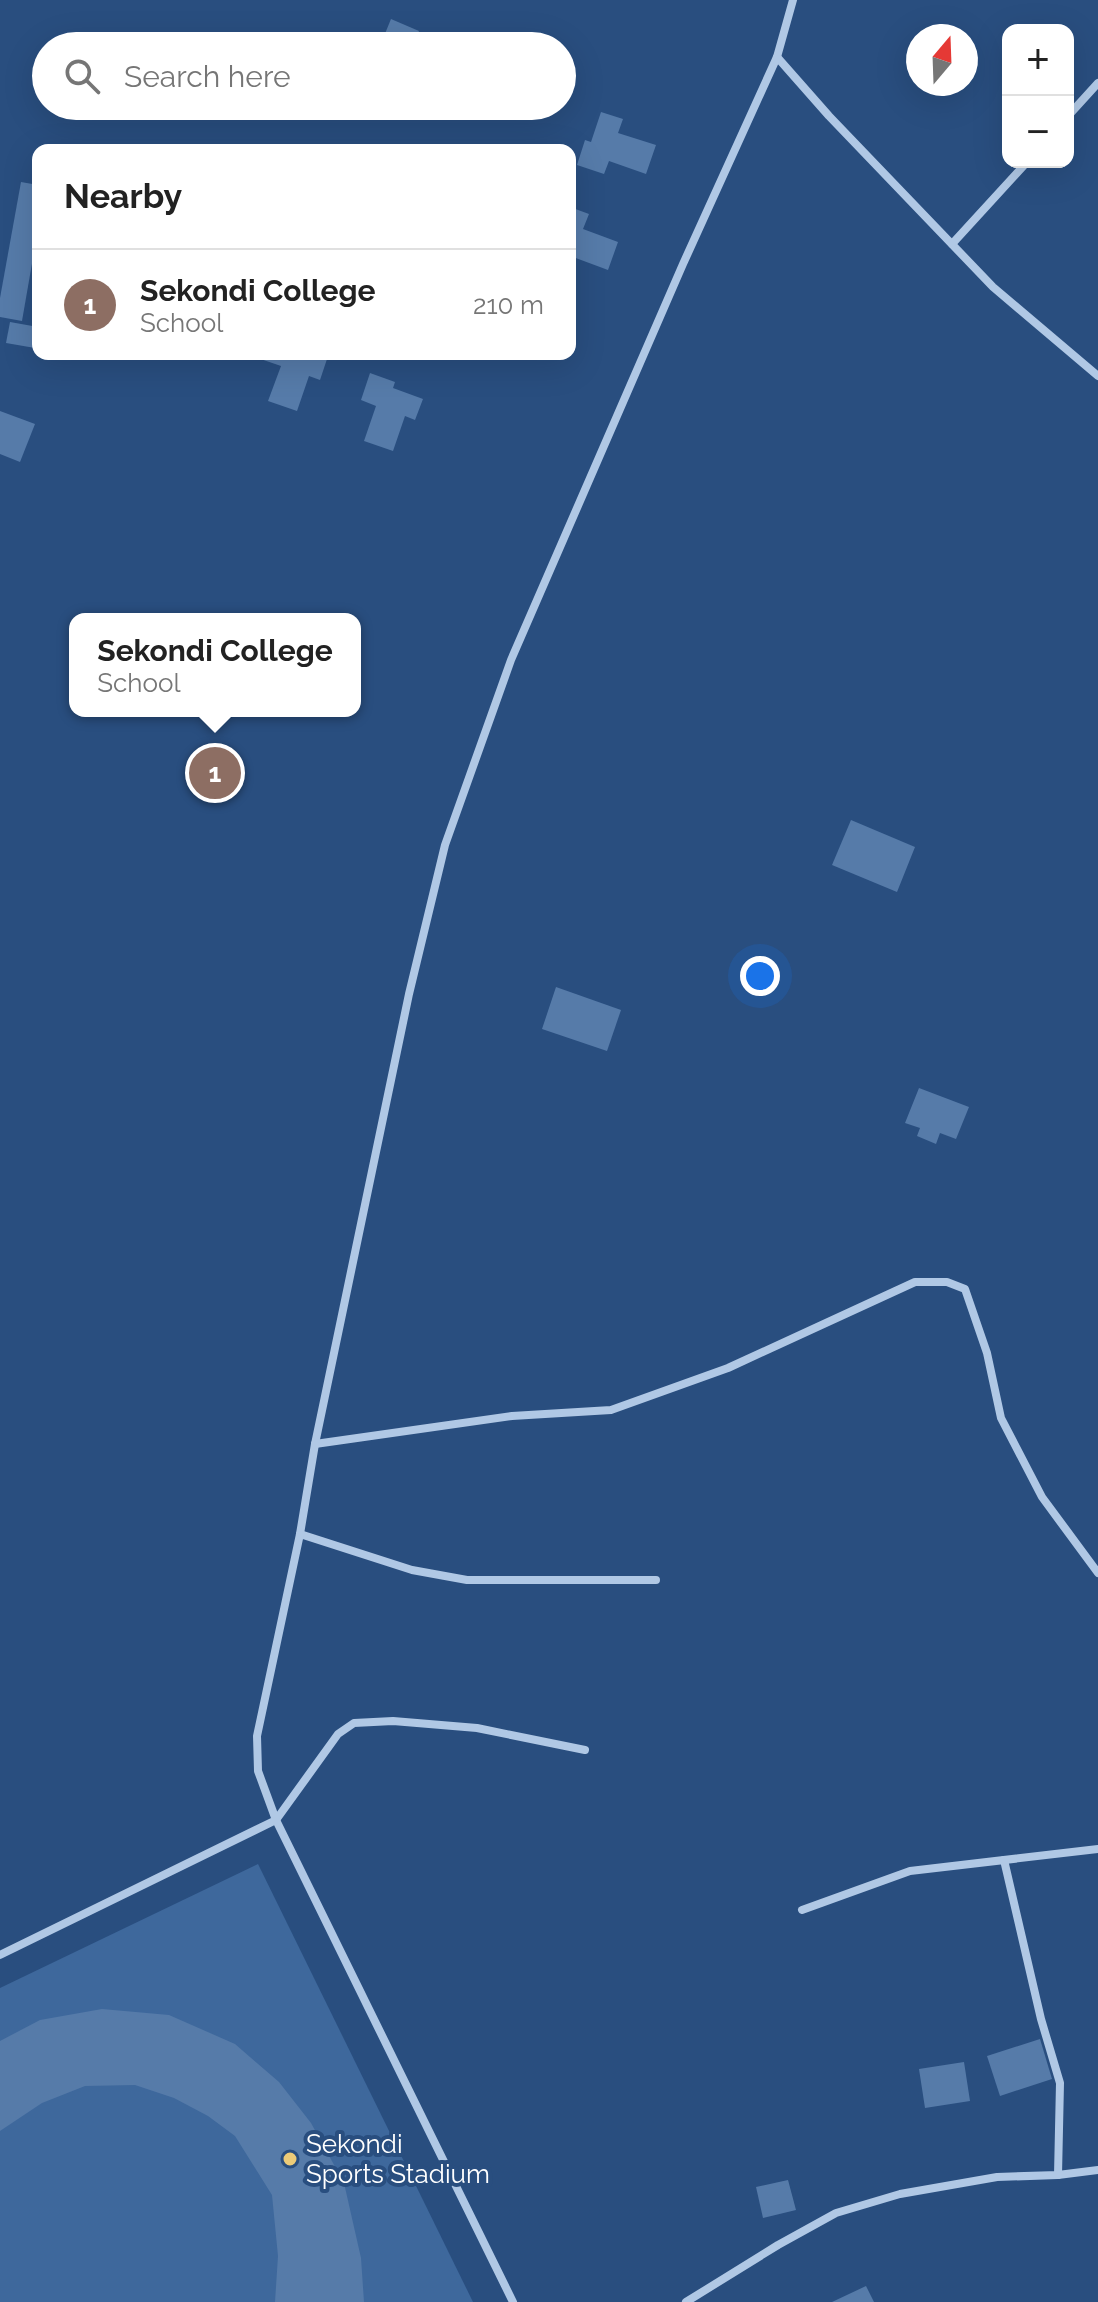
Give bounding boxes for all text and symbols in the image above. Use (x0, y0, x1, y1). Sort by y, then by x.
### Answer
north arrow (906, 24, 978, 96)
map controls (1002, 24, 1074, 168)
button: + (1002, 24, 1074, 96)
search box (32, 32, 576, 120)
icon: search (60, 54, 104, 98)
text: Search here (124, 59, 291, 94)
button: − (1002, 96, 1074, 168)
text: Nearby (64, 176, 182, 216)
text: Sekondi College (140, 273, 375, 308)
text: 1 (84, 290, 96, 320)
text: 210 m (473, 290, 544, 320)
text: School (140, 308, 223, 338)
popup (69, 613, 361, 717)
text: Sekondi College (97, 633, 333, 668)
text: School (97, 668, 180, 698)
pin: 1 (189, 743, 241, 803)
your location (740, 956, 780, 996)
place label: Sekondi Sports Stadium (306, 2129, 490, 2189)
marker: Sekondi Sports Stadium (281, 2150, 299, 2168)

